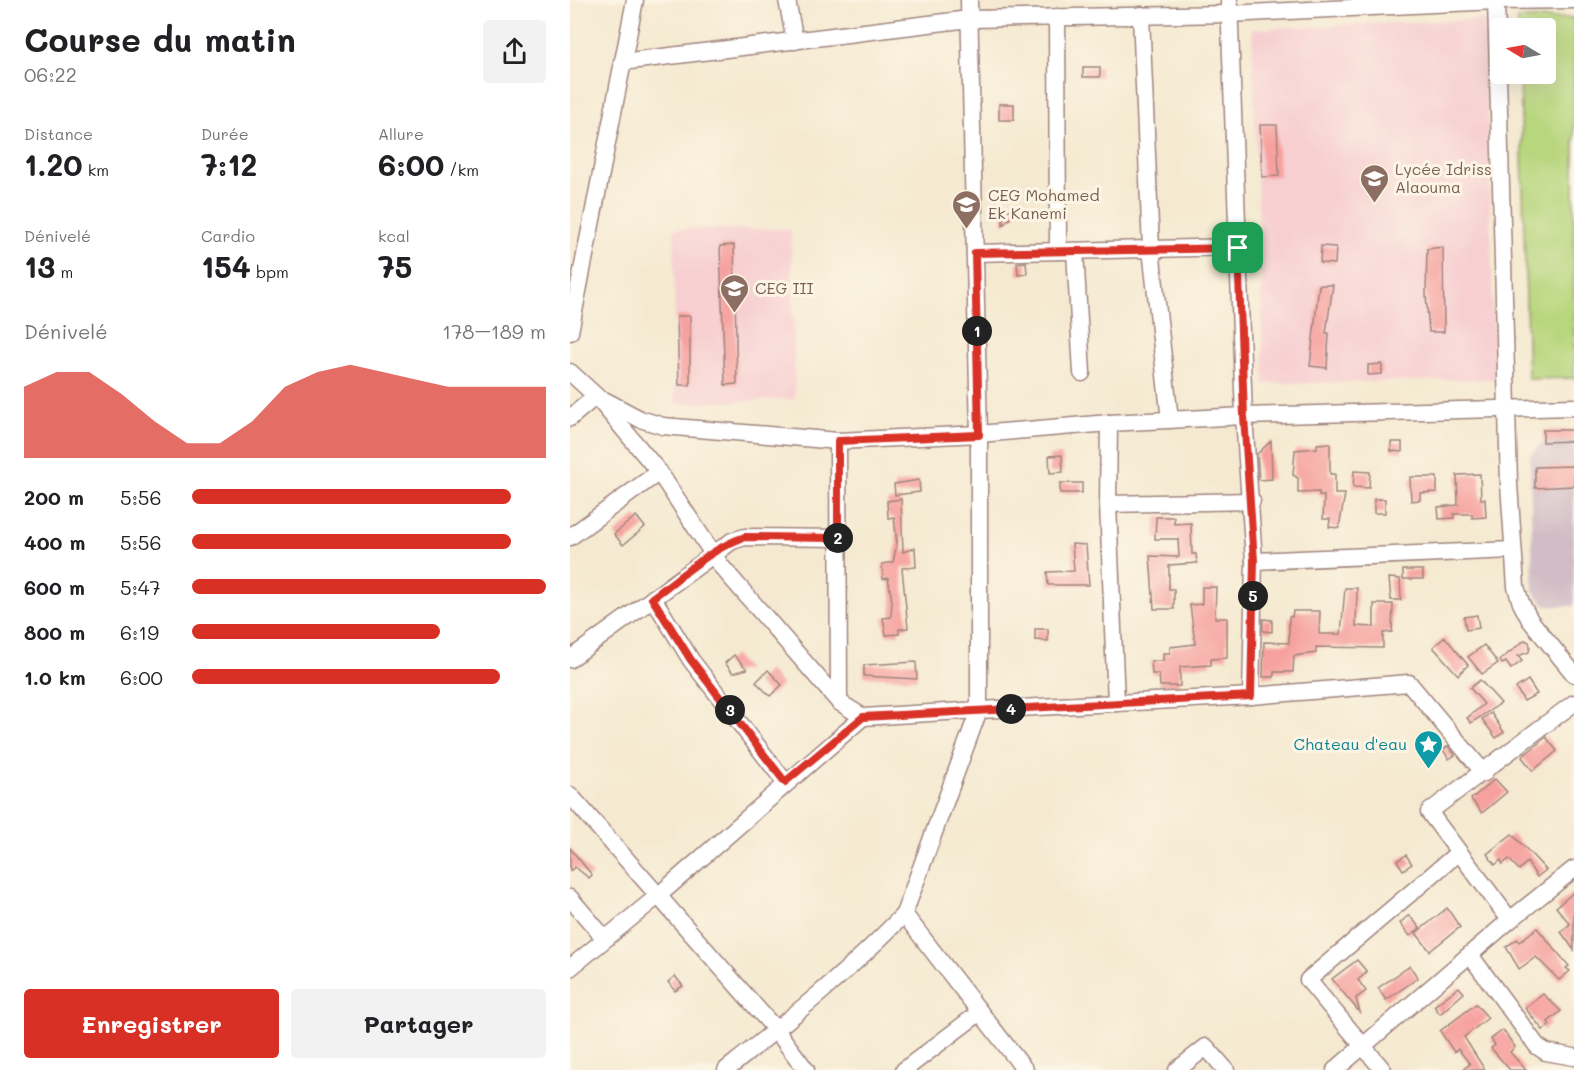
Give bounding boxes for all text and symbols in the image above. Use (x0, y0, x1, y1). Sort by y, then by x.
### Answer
text: Course du matin (24, 17, 296, 60)
north arrow (1490, 18, 1556, 84)
map controls (1490, 18, 1556, 84)
button: share (483, 20, 546, 83)
text: 06:22 (24, 61, 77, 87)
text: Distance (24, 123, 93, 144)
text: Durée (201, 123, 249, 144)
text: Allure (378, 123, 424, 144)
text: 1.20 (24, 144, 83, 184)
text: 7:12 (201, 144, 257, 184)
text: 6:00 (378, 144, 444, 184)
place label: Lycée Idriss Alaouma (1395, 158, 1492, 197)
text: km (83, 159, 109, 180)
text: /km (444, 159, 479, 180)
school or university icon: Lycée Idriss Alaouma (1358, 162, 1390, 204)
place label: CEG Mohamed Ek Kanemi (988, 184, 1100, 223)
school or university icon: CEG Mohamed Ek Kanemi (951, 188, 983, 230)
pin (1212, 222, 1263, 273)
text: Dénivelé (24, 225, 91, 246)
text: Cardio (201, 225, 255, 246)
text: kcal (378, 225, 410, 246)
icon: arrive (1221, 231, 1254, 264)
text: 13 (24, 246, 55, 286)
text: 154 (201, 246, 251, 286)
text: 75 (378, 246, 412, 286)
text: m (55, 261, 73, 282)
text: bpm (251, 261, 289, 282)
school or university icon: CEG III (718, 272, 750, 314)
place label: CEG III (755, 277, 814, 298)
pin: 1 (962, 316, 992, 346)
text: Dénivelé (24, 318, 108, 344)
text: 178–189 m (442, 318, 546, 344)
text: 1 (973, 320, 981, 341)
text: 200 m (24, 484, 84, 510)
text: 5:56 (120, 484, 162, 510)
pin: 2 (823, 523, 853, 553)
text: 2 (834, 527, 842, 548)
text: 400 m (24, 529, 85, 555)
text: 5:56 (120, 529, 162, 555)
text: 600 m (24, 574, 85, 600)
text: 5:47 (120, 574, 161, 600)
pin: 5 (1238, 581, 1268, 611)
text: 5 (1248, 585, 1258, 606)
text: 800 m (24, 619, 85, 645)
text: 6:19 (120, 619, 159, 645)
text: 1.0 km (24, 664, 86, 690)
text: 6:00 (120, 664, 163, 690)
pin: 4 (996, 694, 1026, 724)
pin: 3 (715, 695, 745, 725)
text: 4 (1006, 698, 1016, 719)
text: 3 (725, 699, 735, 720)
place icon: Chateau d'eau (1412, 728, 1444, 770)
place label: Chateau d'eau (1293, 733, 1407, 754)
button: Enregistrer (24, 989, 279, 1058)
button: Partager (291, 989, 546, 1058)

